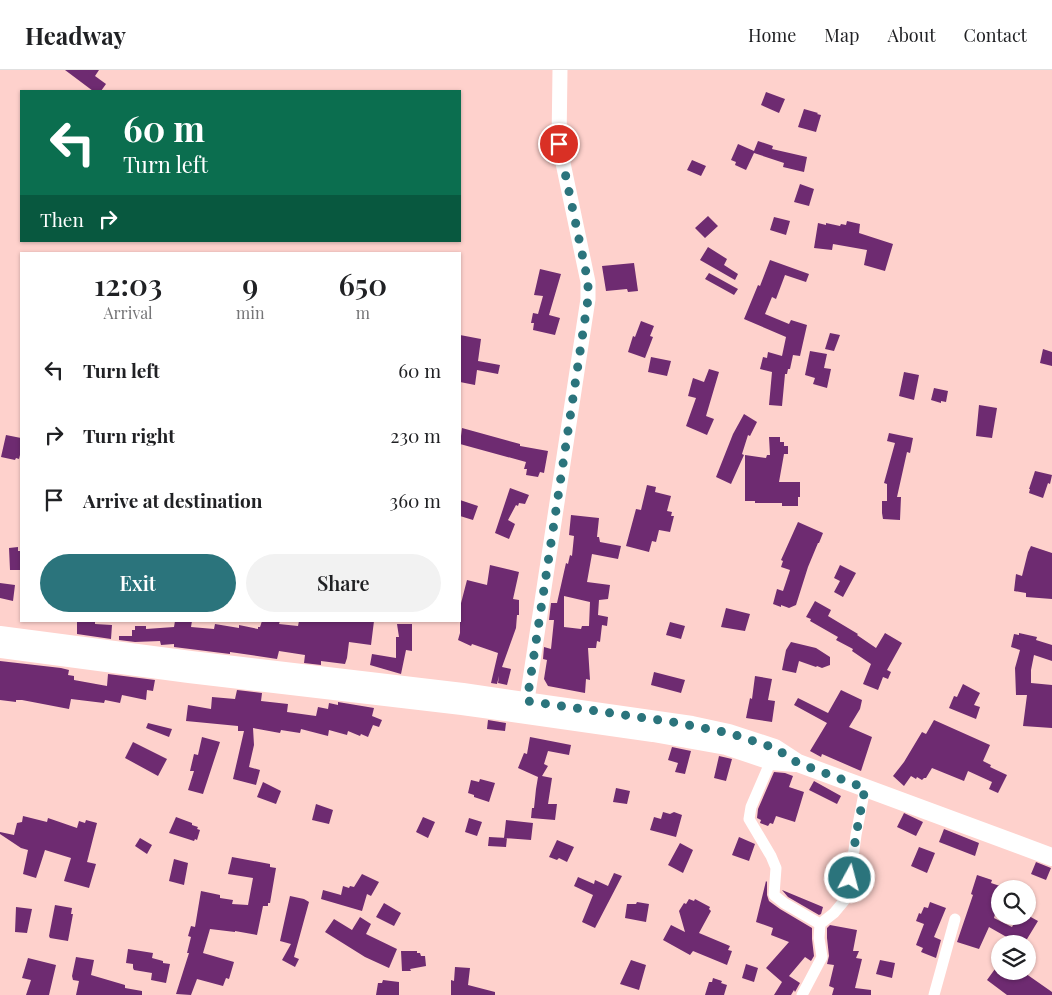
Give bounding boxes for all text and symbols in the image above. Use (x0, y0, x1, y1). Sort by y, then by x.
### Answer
text: Headway (25, 19, 126, 51)
text: Home (748, 23, 796, 47)
text: Map (824, 23, 859, 47)
text: About (887, 23, 936, 47)
text: Contact (964, 23, 1027, 47)
text: 60 m (123, 104, 205, 151)
icon: left (40, 110, 105, 175)
pin (538, 123, 580, 165)
icon: arrive (545, 130, 573, 158)
text: Turn left (123, 149, 208, 179)
icon: right (94, 205, 122, 233)
text: Then (40, 206, 84, 232)
text: 12:03 (94, 264, 162, 304)
text: 9 (242, 264, 258, 304)
text: 650 (338, 264, 387, 304)
text: Arrival (103, 302, 153, 323)
text: min (236, 302, 265, 323)
text: m (356, 302, 370, 323)
icon: left (40, 356, 68, 384)
text: Turn left (83, 357, 160, 383)
text: 60 m (398, 357, 441, 383)
icon: right (40, 421, 68, 449)
text: Turn right (83, 422, 175, 448)
text: 230 m (390, 422, 441, 448)
icon: arrive (40, 486, 68, 514)
text: Arrive at destination (83, 487, 263, 513)
text: 360 m (390, 487, 441, 513)
button: Exit (40, 554, 236, 612)
button: Share (246, 554, 441, 612)
position arrow (823, 851, 875, 903)
map controls (991, 880, 1036, 980)
button: search (991, 880, 1036, 925)
button: layers (991, 935, 1036, 980)

